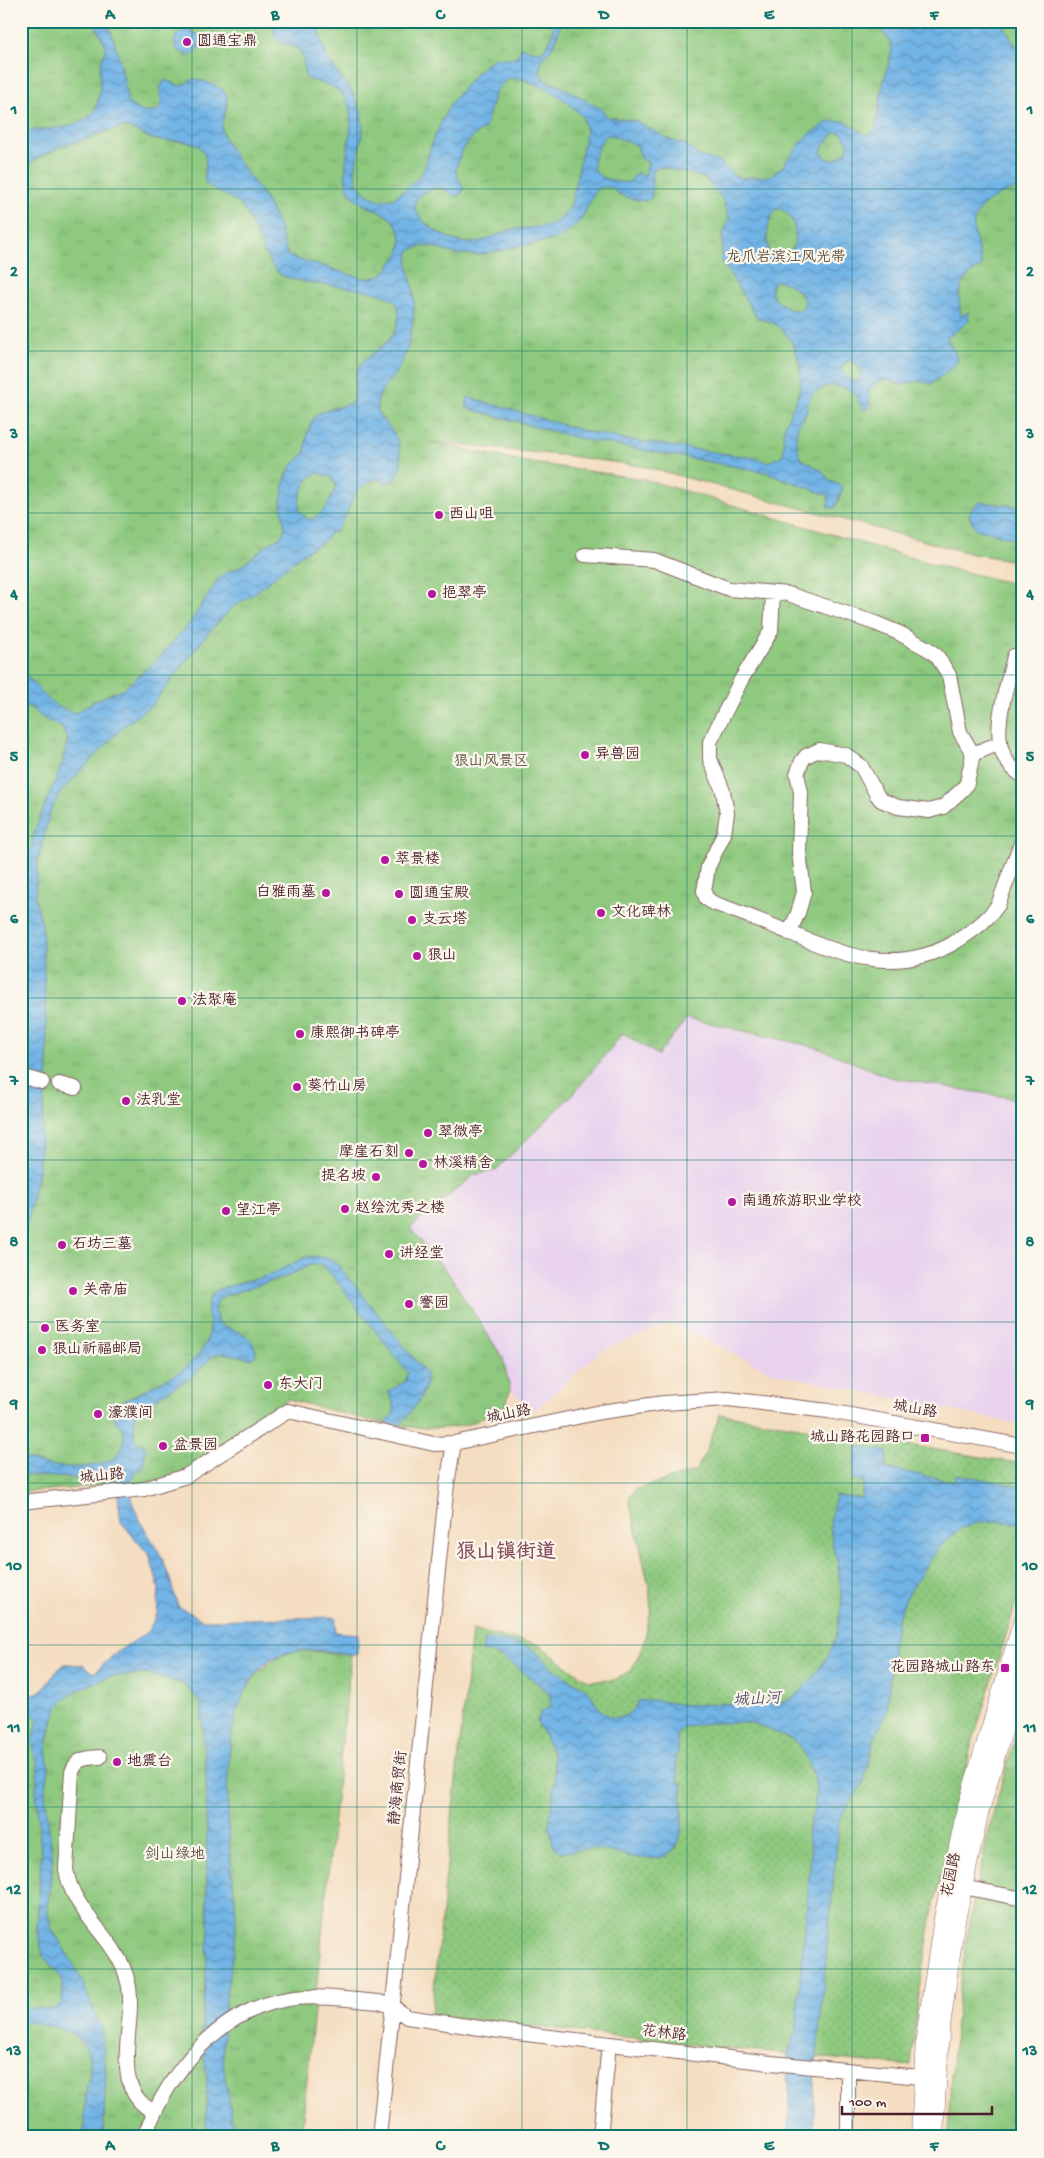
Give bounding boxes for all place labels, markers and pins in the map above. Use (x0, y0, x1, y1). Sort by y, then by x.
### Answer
place label: 圆通宝鼎 (197, 33, 257, 51)
marker: 圆通宝鼎 (181, 36, 193, 48)
place label: 西山咀 (449, 506, 494, 524)
marker: 西山咀 (433, 509, 445, 521)
place label: 挹翠亭 (442, 585, 487, 603)
marker: 挹翠亭 (426, 588, 438, 600)
place label: 异兽园 (595, 746, 640, 764)
marker: 异兽园 (579, 749, 591, 761)
place label: 萃景楼 (395, 851, 440, 869)
marker: 萃景楼 (379, 854, 391, 866)
place label: 白雅雨墓 (256, 884, 316, 902)
place label: 圆通宝殿 (409, 885, 469, 903)
marker: 白雅雨墓 (320, 887, 332, 899)
marker: 圆通宝殿 (393, 888, 405, 900)
place label: 文化碑林 (611, 904, 671, 922)
marker: 文化碑林 (595, 907, 607, 919)
place label: 支云塔 (422, 910, 467, 929)
marker: 支云塔 (406, 914, 418, 926)
place label: 狼山 (427, 947, 457, 965)
marker: 狼山 (411, 950, 423, 962)
place label: 法聚庵 (192, 992, 237, 1010)
marker: 法聚庵 (176, 995, 188, 1007)
place label: 康熙御书碑亭 (310, 1025, 400, 1043)
marker: 康熙御书碑亭 (294, 1028, 306, 1040)
place label: 葵竹山房 (307, 1078, 367, 1096)
marker: 葵竹山房 (291, 1081, 303, 1093)
place label: 法乳堂 (136, 1092, 181, 1110)
marker: 法乳堂 (120, 1095, 132, 1107)
place label: 翠微亭 (438, 1124, 483, 1142)
marker: 翠微亭 (422, 1127, 434, 1139)
place label: 摩崖石刻 (339, 1144, 399, 1162)
marker: 摩崖石刻 (403, 1147, 415, 1159)
place label: 林溪精舍 (433, 1155, 493, 1173)
marker: 林溪精舍 (417, 1158, 429, 1170)
place label: 提名坡 (321, 1168, 366, 1186)
marker: 提名坡 (370, 1171, 382, 1183)
place label: 南通旅游职业学校 (742, 1192, 862, 1211)
marker: 南通旅游职业学校 (726, 1196, 738, 1208)
place label: 赵绘沈秀之楼 (355, 1200, 445, 1218)
place label: 望江亭 (236, 1202, 281, 1220)
marker: 赵绘沈秀之楼 (339, 1203, 351, 1215)
marker: 望江亭 (220, 1205, 232, 1217)
place label: 石坊三墓 (72, 1236, 132, 1254)
marker: 石坊三墓 (56, 1239, 68, 1251)
place label: 讲经堂 (399, 1245, 444, 1263)
marker: 讲经堂 (383, 1248, 395, 1260)
place label: 关帝庙 (83, 1281, 128, 1300)
marker: 关帝庙 (67, 1285, 79, 1297)
place label: 謇园 (419, 1295, 449, 1313)
marker: 謇园 (403, 1298, 415, 1310)
place label: 医务室 (55, 1319, 100, 1337)
marker: 医务室 (39, 1322, 51, 1334)
place label: 狼山祈福邮局 (52, 1341, 142, 1359)
marker: 狼山祈福邮局 (36, 1344, 48, 1356)
place label: 东大门 (278, 1376, 323, 1394)
marker: 东大门 (262, 1379, 274, 1391)
place label: 濠濮间 (108, 1405, 153, 1423)
marker: 濠濮间 (92, 1408, 104, 1420)
place label: 城山路花园路口 (810, 1429, 915, 1447)
marker: 城山路花园路口 (919, 1432, 931, 1444)
place label: 盆景园 (173, 1437, 218, 1455)
marker: 盆景园 (157, 1440, 169, 1452)
place label: 花园路城山路东 (890, 1659, 995, 1677)
marker: 花园路城山路东 (999, 1662, 1011, 1674)
place label: 地震台 (127, 1753, 172, 1771)
marker: 地震台 (111, 1756, 123, 1768)

